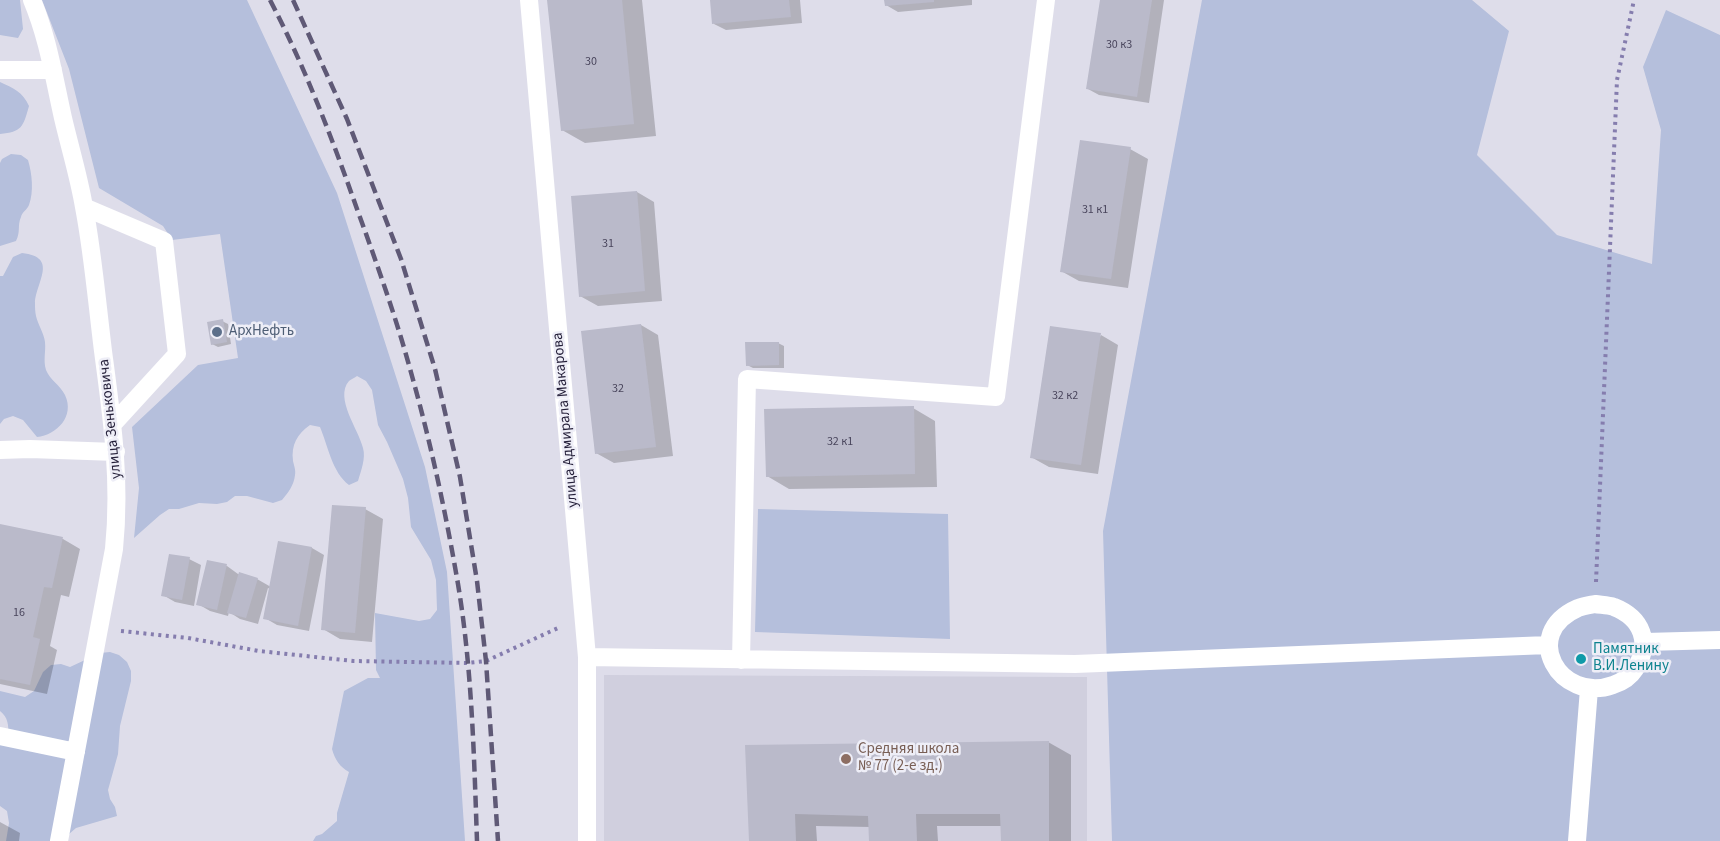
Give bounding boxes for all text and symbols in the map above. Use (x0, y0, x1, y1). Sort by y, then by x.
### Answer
house number: 30 к3 (1106, 38, 1132, 52)
house number: 30 (585, 55, 597, 69)
house number: 31 к1 (1082, 203, 1108, 217)
house number: 31 (602, 237, 614, 251)
place label: АрхНефть (229, 323, 294, 341)
marker: АрхНефть (210, 325, 224, 339)
street label: улица Адмирала Макарова (549, 332, 583, 508)
street label: улица Зеньковича (96, 358, 126, 480)
house number: 32 (612, 382, 624, 396)
house number: 32 к2 (1052, 389, 1078, 403)
house number: 32 к1 (827, 435, 853, 449)
house number: 16 (13, 606, 25, 620)
place label: Памятник В.И.Ленину (1593, 641, 1669, 676)
marker: Памятник В.И.Ленину (1574, 652, 1588, 666)
place label: Средняя школа № 77 (2-е зд.) (858, 741, 959, 776)
marker: Средняя школа № 77 (2-е зд.) (839, 752, 853, 766)

